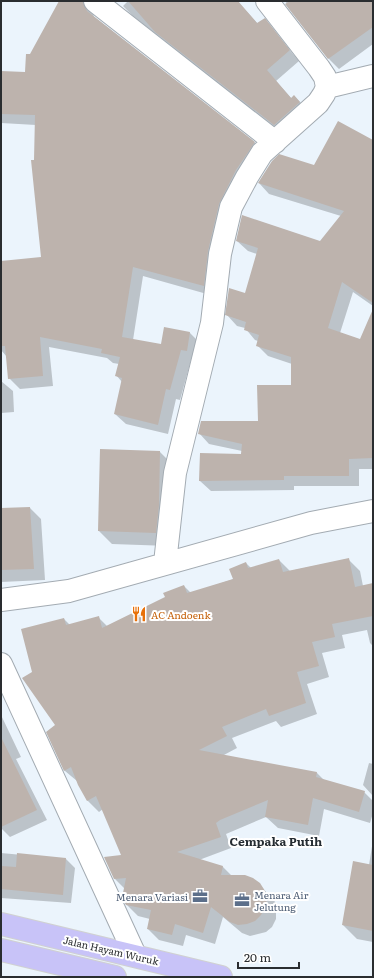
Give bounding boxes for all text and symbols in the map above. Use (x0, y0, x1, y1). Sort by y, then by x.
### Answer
restaurant icon: AC Andoenk (130, 605, 148, 623)
place label: AC Andoenk (151, 607, 211, 622)
district label: Cempaka Putih (230, 832, 322, 850)
office icon: Menara Variasi (191, 887, 209, 905)
place label: Menara Air Jelutung (254, 887, 309, 914)
place label: Menara Variasi (116, 889, 189, 904)
office icon: Menara Air Jelutung (233, 891, 251, 909)
street label: Jalan Hayam Wuruk (62, 932, 161, 968)
scale bar (238, 944, 299, 970)
text: 20 m (244, 948, 271, 966)

